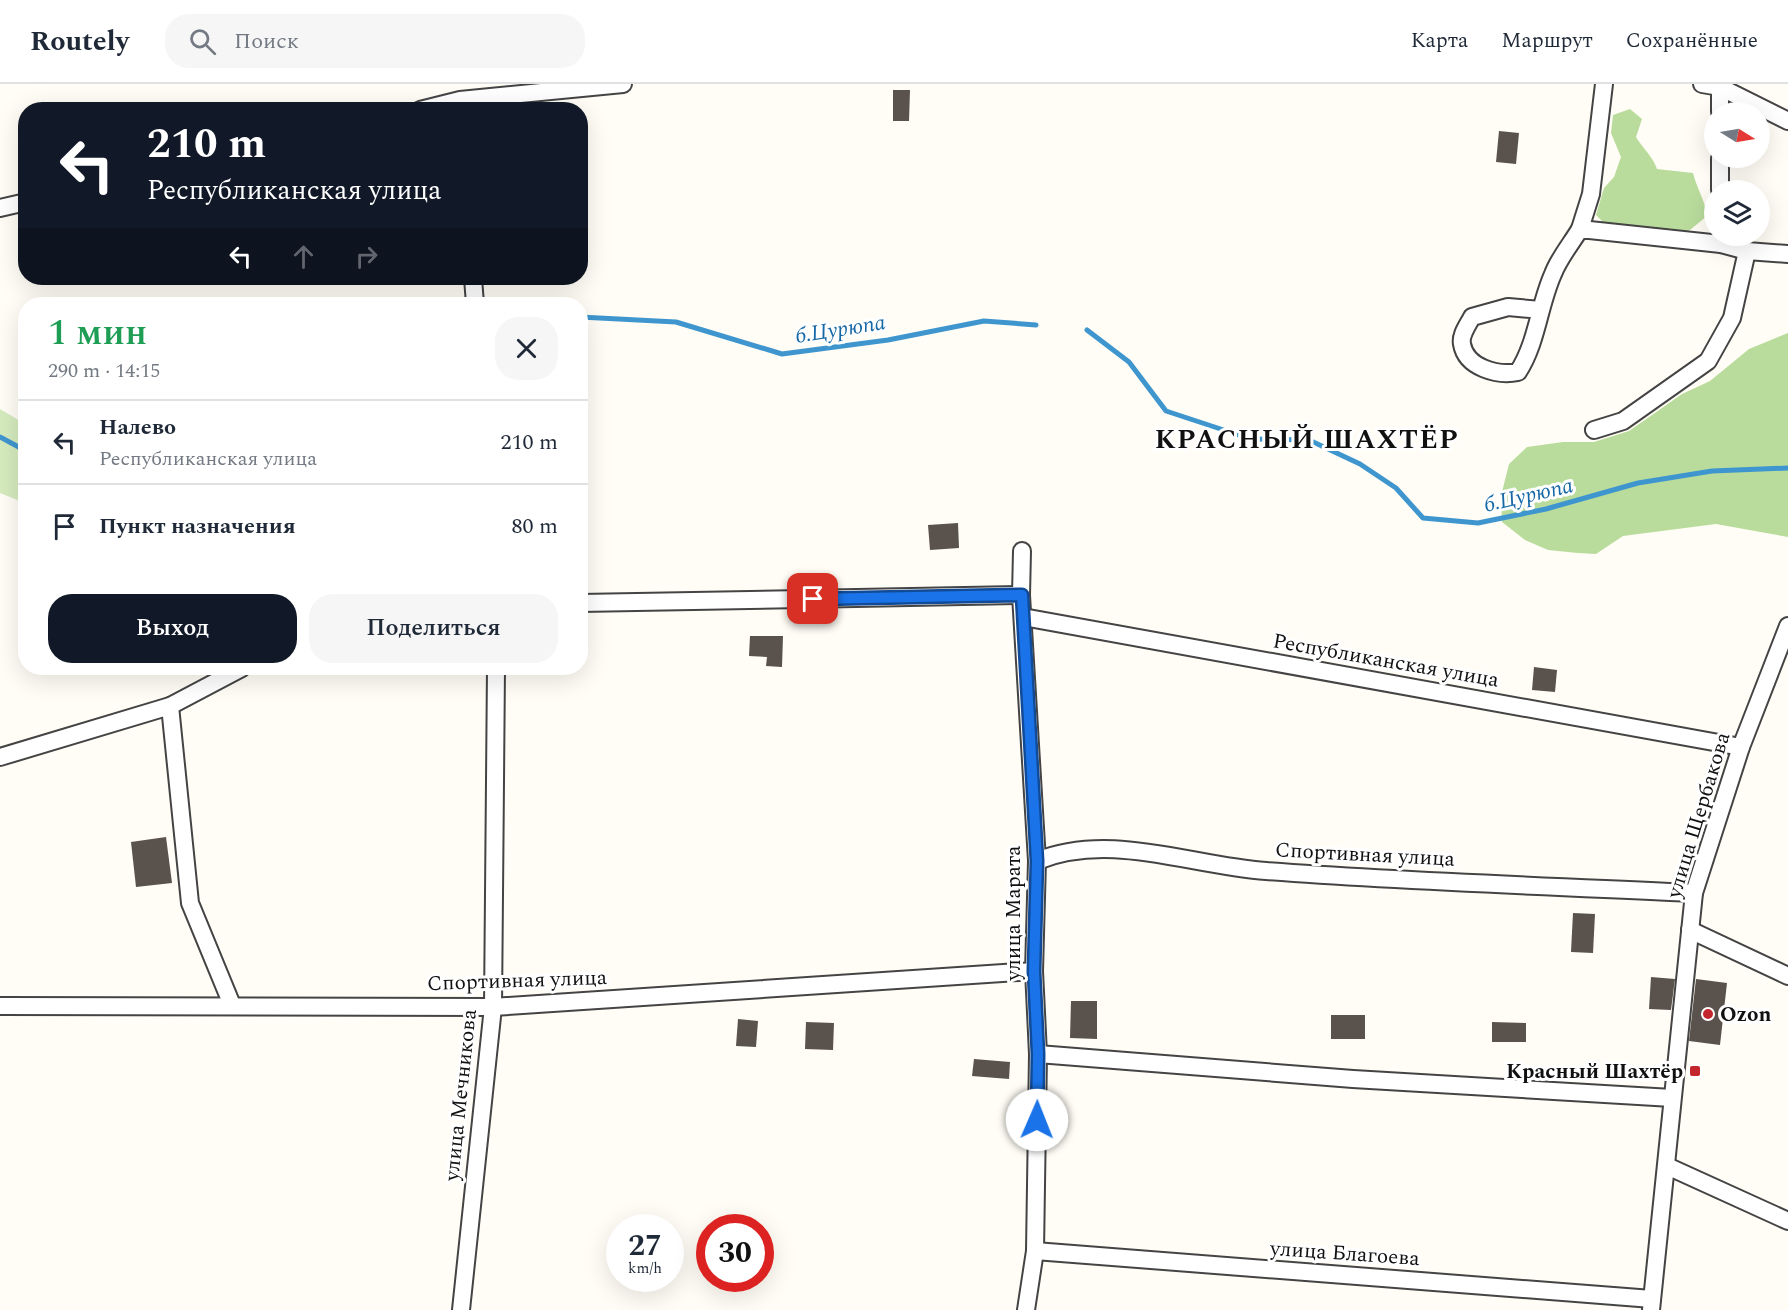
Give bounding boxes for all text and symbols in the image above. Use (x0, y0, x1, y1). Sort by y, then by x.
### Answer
search box (165, 14, 585, 68)
text: Routely (30, 20, 129, 63)
icon: search (186, 25, 219, 58)
text: Поиск (234, 25, 299, 58)
text: Карта (1411, 25, 1468, 57)
text: Маршрут (1501, 25, 1593, 57)
text: Сохранённые (1626, 25, 1758, 57)
north arrow (1704, 102, 1770, 168)
map controls (1704, 102, 1770, 246)
text: 210 m (147, 113, 266, 176)
icon: left (48, 126, 126, 204)
text: Республиканская улица (147, 170, 441, 212)
button: layers (1704, 180, 1770, 246)
icon: left (224, 240, 257, 273)
icon: ahead (287, 240, 320, 273)
icon: right (350, 240, 383, 273)
text: 1 мин (48, 306, 147, 361)
water label: б.Цурюпа (793, 306, 888, 353)
button: close (495, 317, 558, 380)
text: 290 m · 14:15 (48, 356, 160, 386)
text: Налево (99, 411, 176, 444)
district label: КРАСНЫЙ ШАХТЁР (1155, 419, 1459, 461)
icon: left (48, 426, 81, 459)
text: 210 m (501, 426, 558, 459)
text: Республиканская улица (99, 444, 317, 474)
water label: б.Цурюпа (1480, 469, 1576, 522)
icon: arrive (48, 510, 81, 543)
text: Пункт назначения (99, 510, 296, 543)
text: 80 m (512, 510, 558, 543)
pin (787, 573, 838, 624)
icon: arrive (796, 582, 829, 615)
button: Выход (48, 594, 297, 663)
button: Поделиться (309, 594, 558, 663)
street label: Республиканская улица (1270, 625, 1502, 697)
street label: улица Щербакова (1658, 728, 1740, 903)
street label: Спортивная улица (1274, 834, 1456, 876)
street label: улица Марата (998, 845, 1030, 982)
street label: Спортивная улица (427, 962, 608, 1000)
place label: Ozon (1720, 999, 1772, 1031)
street label: улица Мечникова (436, 1007, 486, 1184)
marker: Ozon (1701, 1007, 1715, 1021)
place label: Красный Шахтёр (1506, 1056, 1683, 1088)
marker: Красный Шахтёр (1688, 1064, 1702, 1078)
position arrow (1005, 1088, 1069, 1152)
speed limit sign: 30 (696, 1214, 774, 1292)
text: 27 (628, 1223, 662, 1269)
street label: улица Благоева (1268, 1233, 1422, 1275)
text: km/h (628, 1257, 662, 1280)

